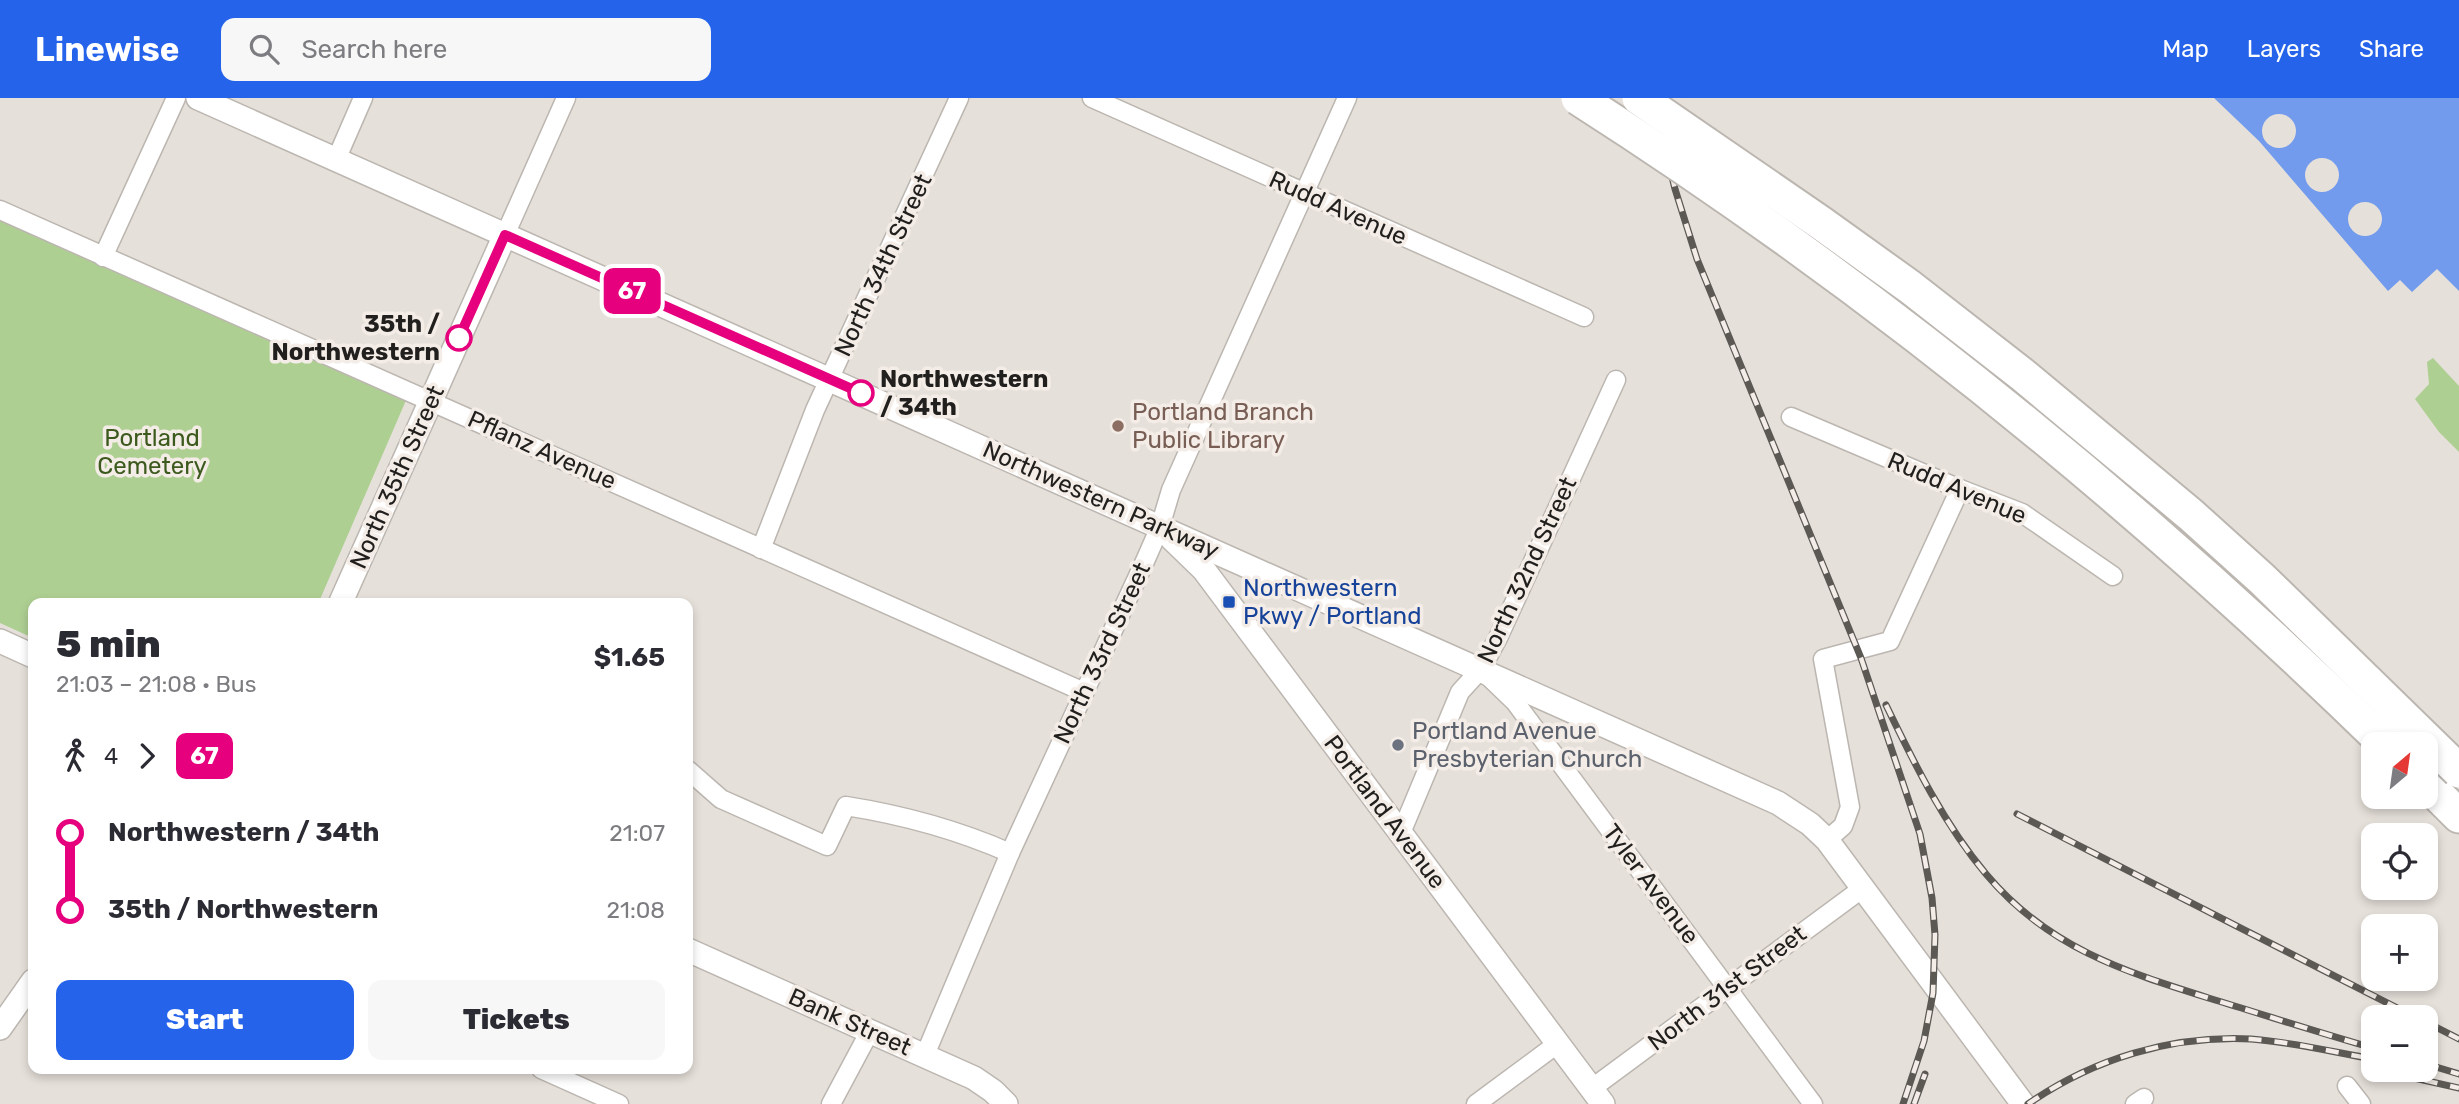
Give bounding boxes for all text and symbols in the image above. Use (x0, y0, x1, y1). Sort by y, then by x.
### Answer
search box (221, 18, 711, 81)
text: Linewise (35, 30, 179, 69)
icon: search (245, 30, 283, 68)
text: Search here (301, 34, 447, 65)
text: Map (2162, 35, 2209, 63)
text: Layers (2247, 35, 2321, 63)
text: Share (2359, 35, 2424, 63)
street label: Rudd Avenue (1265, 165, 1411, 251)
street label: North 34th Street (828, 169, 938, 361)
line badge: 67 (600, 268, 664, 314)
text: 67 (618, 277, 646, 305)
place label: 35th / Northwestern (272, 310, 440, 366)
marker: 35th / Northwestern (446, 325, 472, 351)
place label: Northwestern / 34th (880, 365, 1048, 421)
marker: Northwestern / 34th (848, 380, 874, 406)
street label: North 35th Street (344, 381, 450, 573)
place label: Portland Branch Public Library (1132, 398, 1314, 454)
street label: Pflanz Avenue (464, 405, 620, 495)
marker: Portland Branch Public Library (1110, 418, 1126, 434)
park label: Portland Cemetery (97, 424, 207, 480)
street label: Northwestern Parkway (979, 435, 1223, 565)
street label: Rudd Avenue (1883, 446, 2031, 530)
street label: North 32nd Street (1472, 473, 1582, 667)
street label: North 33rd Street (1048, 558, 1156, 748)
place label: Northwestern Pkwy / Portland (1243, 574, 1421, 630)
marker: Northwestern Pkwy / Portland (1221, 594, 1237, 610)
text: 5 min (56, 621, 161, 667)
text: $1.65 (594, 642, 665, 673)
text: 21:03 – 21:08 · Bus (56, 670, 256, 698)
place label: Portland Avenue Presbyterian Church (1412, 717, 1642, 773)
street label: Portland Avenue (1318, 730, 1452, 894)
north arrow (2361, 732, 2438, 808)
map controls (2361, 732, 2438, 1082)
icon: walk (56, 737, 94, 775)
icon: forward (128, 737, 166, 775)
marker: Portland Avenue Presbyterian Church (1390, 737, 1406, 753)
text: 4 (104, 742, 118, 770)
text: 67 (190, 742, 219, 770)
text: Northwestern / 34th (108, 817, 379, 848)
text: 21:07 (609, 819, 665, 847)
street label: Tyler Avenue (1597, 819, 1705, 949)
button: locate (2361, 823, 2438, 900)
text: 35th / Northwestern (108, 894, 378, 925)
text: 21:08 (607, 896, 665, 924)
button: + (2361, 914, 2438, 991)
street label: North 31st Street (1642, 919, 1812, 1057)
button: Start (56, 980, 354, 1060)
button: Tickets (368, 980, 665, 1060)
street label: Bank Street (784, 983, 916, 1061)
button: − (2361, 1005, 2438, 1082)

